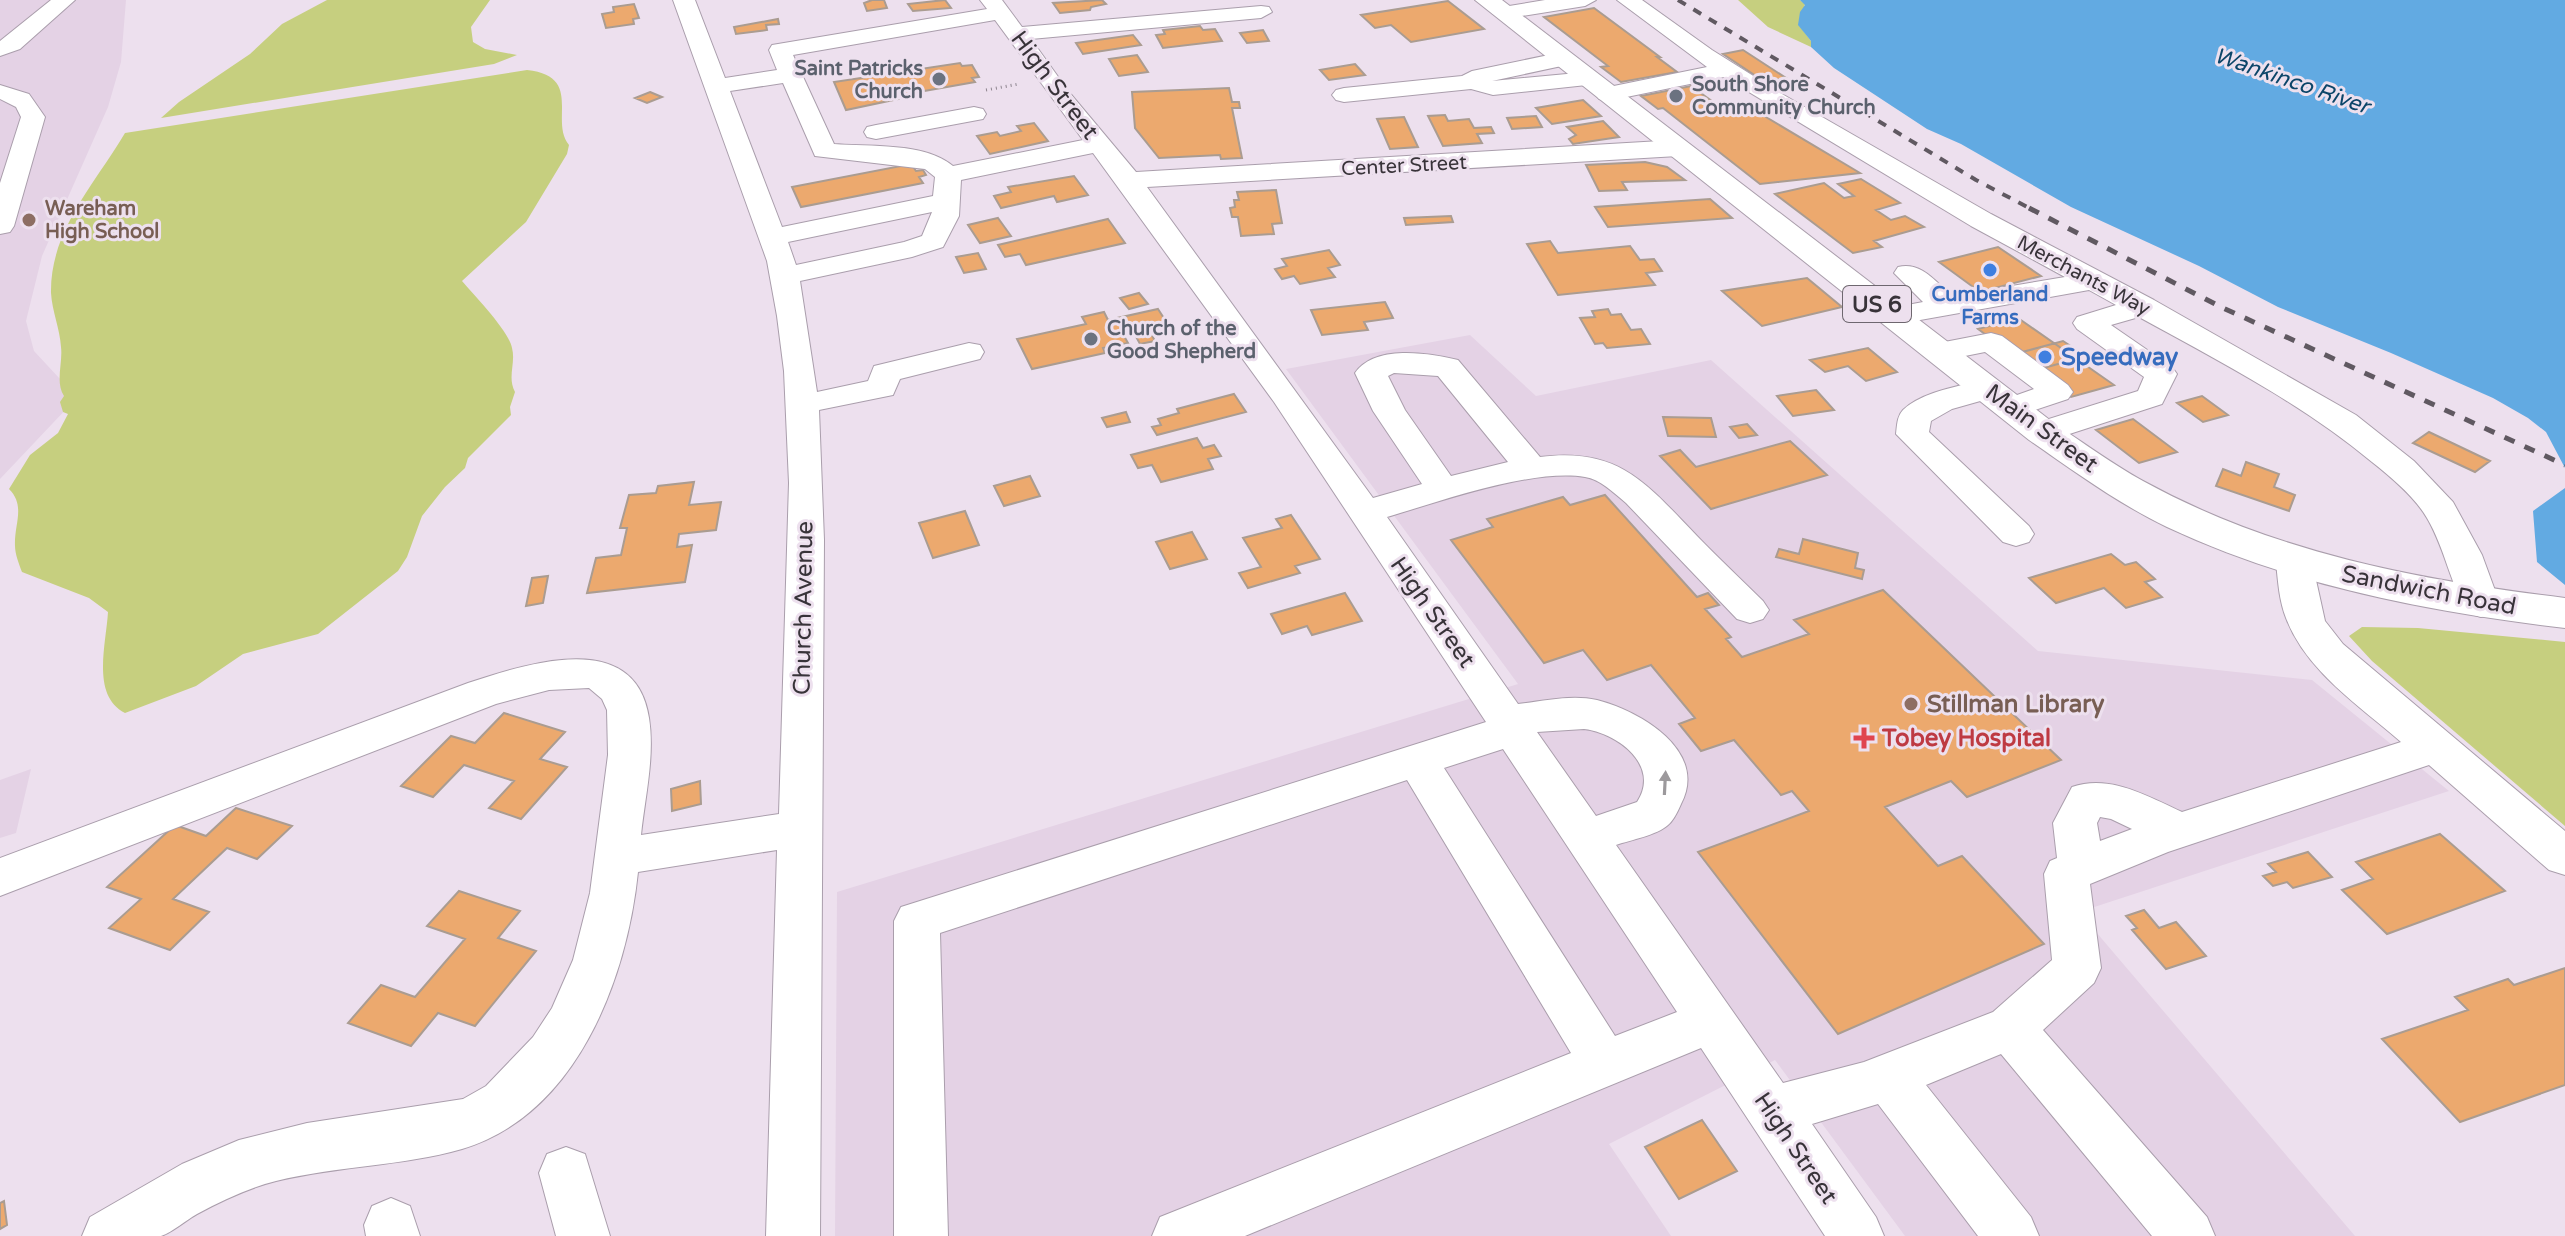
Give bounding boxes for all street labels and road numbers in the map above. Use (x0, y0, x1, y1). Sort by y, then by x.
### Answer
street label: High Street (1004, 25, 1105, 145)
street label: Center Street (1341, 151, 1468, 181)
street label: Merchants Way (2013, 231, 2154, 321)
road number: US 6 (1843, 286, 1911, 322)
street label: Main Street (1980, 378, 2104, 479)
street label: Church Avenue (787, 521, 820, 695)
street label: High Street (1384, 551, 1481, 673)
street label: Sandwich Road (2339, 559, 2519, 622)
street label: High Street (1748, 1087, 1844, 1210)

